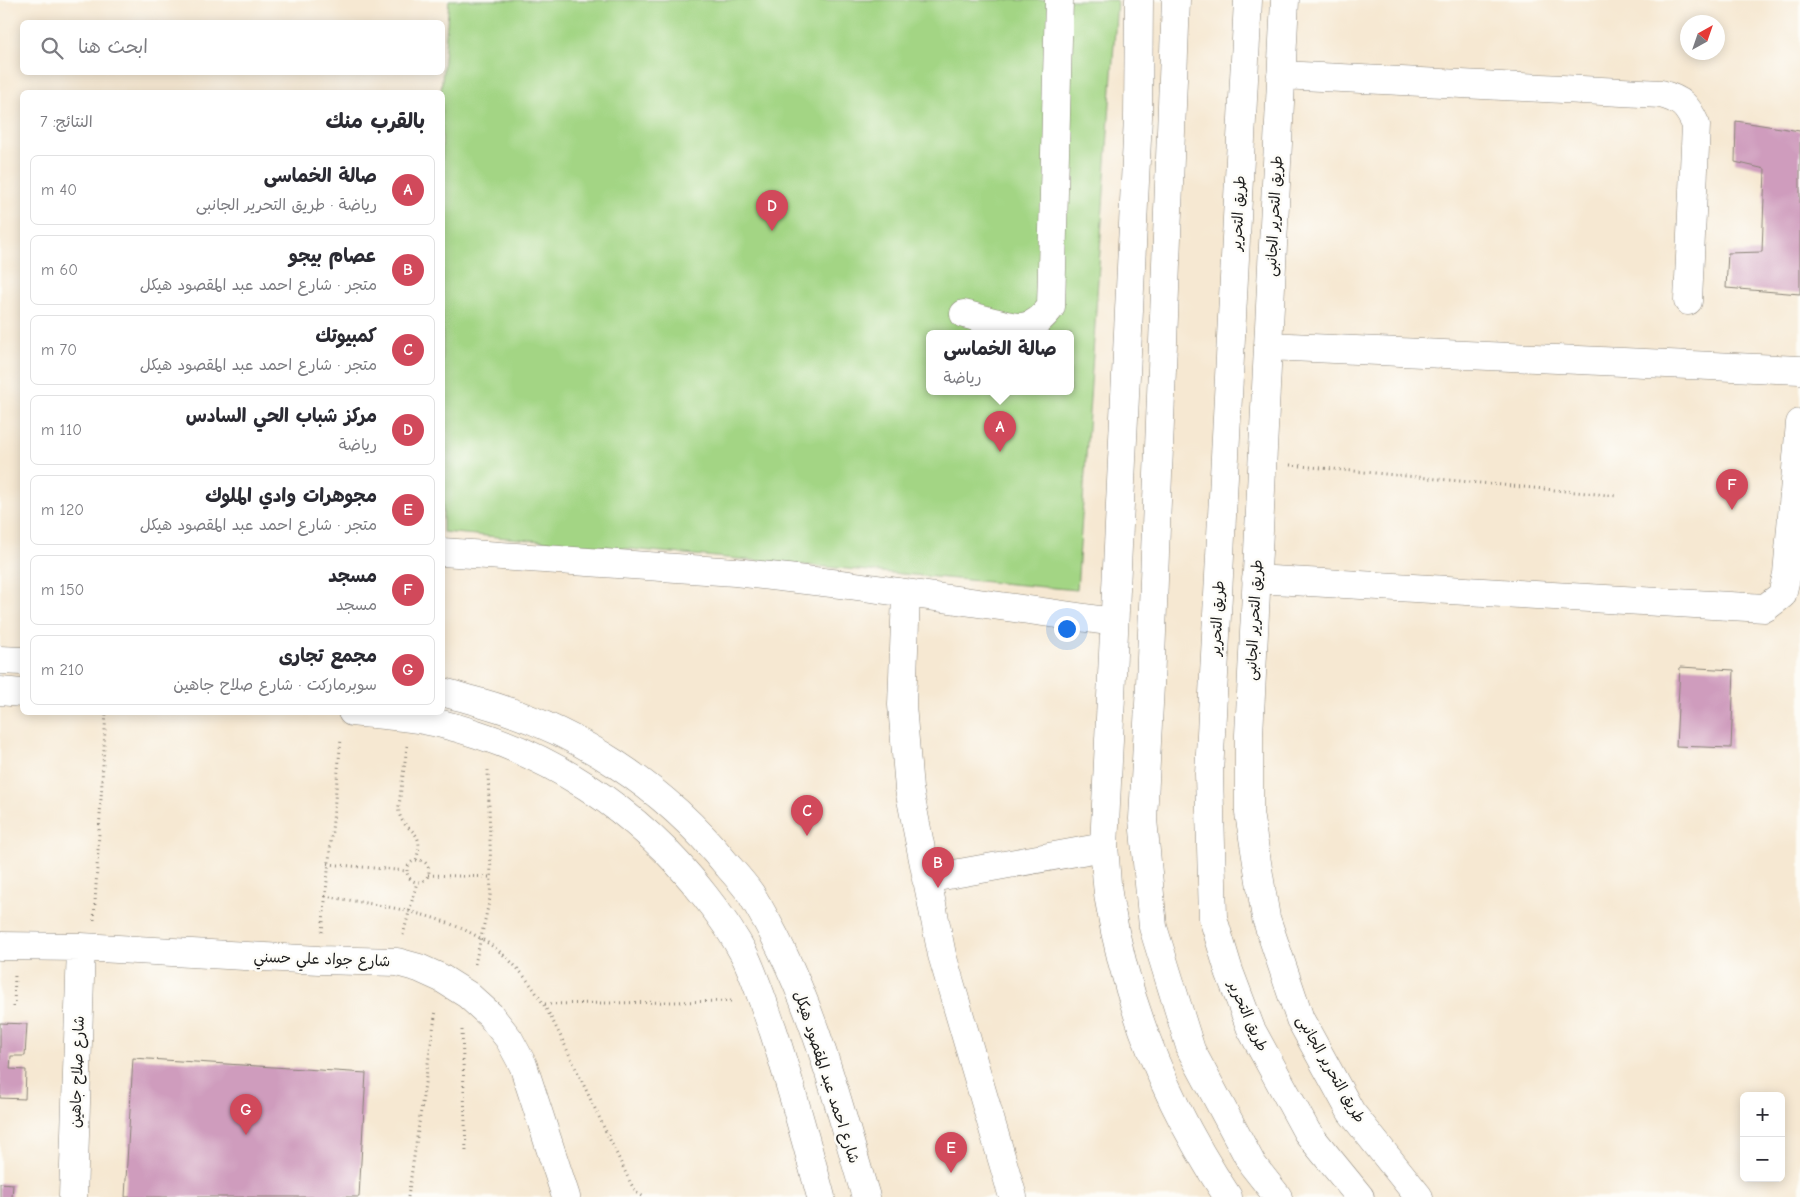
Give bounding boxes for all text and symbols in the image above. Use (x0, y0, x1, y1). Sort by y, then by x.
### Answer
north arrow (1680, 15, 1725, 60)
search box (20, 20, 445, 75)
icon: search (38, 34, 66, 62)
text: ابحث هنا (78, 36, 148, 58)
text: بالقرب منك (325, 109, 425, 133)
text: النتائج: 7 (40, 113, 93, 131)
street label: طريق التحرير الجانبى (1262, 155, 1287, 277)
text: صالة الخماسى (264, 165, 377, 187)
street label: طريق التحرير (1227, 175, 1249, 253)
text: 40 m (41, 181, 77, 199)
text: A (404, 181, 412, 199)
pin: D (756, 190, 788, 231)
text: رياضة · طريق التحرير الجانبى (196, 196, 377, 214)
text: عصام بيجو (289, 245, 377, 267)
text: 60 m (41, 261, 78, 279)
text: B (403, 261, 413, 279)
text: متجر · شارع احمد عبد المقصود هيكل (140, 276, 377, 294)
text: كمبيوتك (316, 325, 377, 347)
popup (926, 330, 1074, 395)
text: صالة الخماسى (943, 338, 1057, 360)
text: 70 m (41, 341, 77, 359)
text: C (403, 341, 413, 359)
text: متجر · شارع احمد عبد المقصود هيكل (140, 356, 377, 374)
text: رياضة (943, 369, 982, 387)
text: مركز شباب الحي السادس (186, 405, 377, 427)
pin: A (984, 411, 1016, 452)
text: 110 m (41, 421, 82, 439)
text: D (403, 421, 413, 439)
text: رياضة (339, 436, 377, 454)
pin: F (1716, 469, 1748, 510)
text: مجوهرات وادي الملوك (205, 485, 377, 507)
text: 120 m (41, 501, 84, 519)
text: E (403, 501, 413, 519)
text: متجر · شارع احمد عبد المقصود هيكل (140, 516, 377, 534)
street label: طريق التحرير الجانبى (1242, 559, 1267, 681)
text: مسجد (328, 565, 377, 587)
street label: طريق التحرير (1206, 580, 1228, 658)
text: 150 m (41, 581, 84, 599)
text: F (403, 581, 413, 599)
text: مسجد (336, 596, 377, 614)
your location (1054, 616, 1080, 642)
text: مجمع تجارى (279, 645, 377, 667)
text: 210 m (41, 661, 84, 679)
text: G (402, 661, 414, 679)
text: سوبرماركت · شارع صلاح جاهين (173, 676, 377, 694)
pin: C (791, 795, 823, 836)
pin: B (922, 847, 954, 888)
street label: شارع جواد علي حسني (253, 948, 391, 974)
street label: طريق التحرير (1224, 976, 1272, 1054)
street label: شارع احمد عبد المقصود هيكل (790, 988, 863, 1166)
street label: طريق التحرير الجانبى (1292, 1012, 1369, 1127)
street label: شارع صلاح جاهين (66, 1016, 89, 1129)
map controls (1740, 1092, 1785, 1182)
button: + (1740, 1092, 1785, 1137)
pin: G (230, 1094, 262, 1135)
pin: E (935, 1132, 967, 1173)
button: − (1740, 1137, 1785, 1182)

